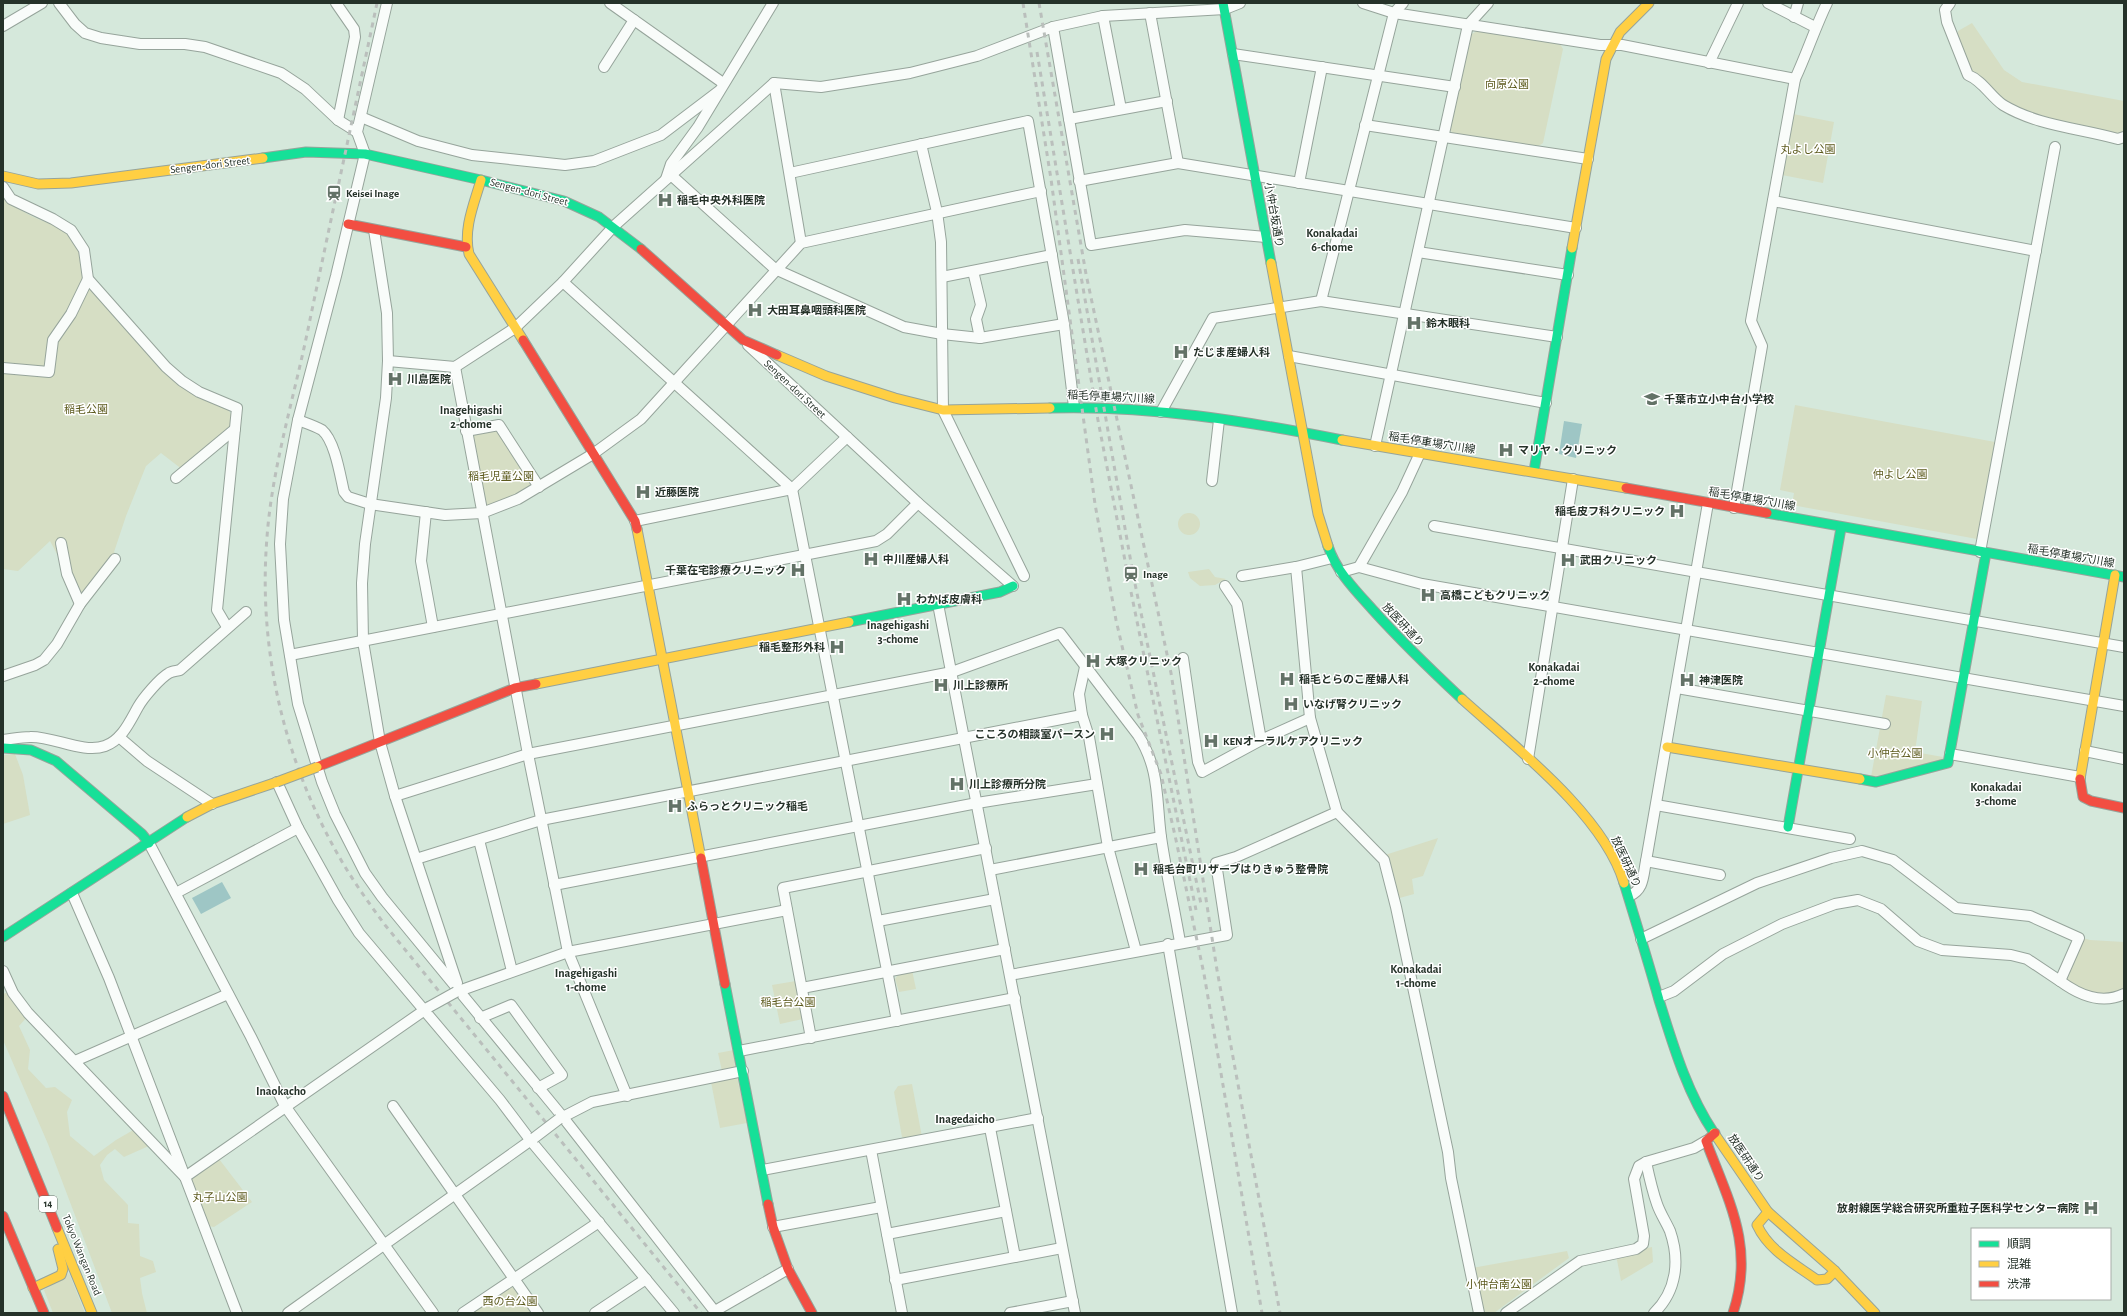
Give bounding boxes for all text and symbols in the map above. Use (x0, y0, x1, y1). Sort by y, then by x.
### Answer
park label: 向原公園 (1485, 78, 1529, 90)
park label: 丸よし公園 (1781, 143, 1836, 155)
street label: Sengen-dori Street (170, 155, 251, 175)
street label: Sengen-dori Street (489, 176, 570, 208)
street label: 小仲台坂通り (1263, 181, 1286, 248)
station icon: Keisei Inage (325, 184, 343, 202)
place label: Keisei Inage (346, 188, 399, 199)
hospital icon: 稲毛中央外科医院 (656, 191, 674, 209)
place label: 稲毛中央外科医院 (677, 194, 765, 206)
district label: Konakadai 6-chome (1306, 227, 1358, 253)
hospital icon: 大田耳鼻咽頭科医院 (746, 301, 764, 319)
place label: 大田耳鼻咽頭科医院 (767, 304, 866, 316)
hospital icon: 鈴木眼科 (1405, 314, 1423, 332)
place label: 鈴木眼科 (1426, 317, 1470, 329)
hospital icon: たじま産婦人科 (1172, 343, 1190, 361)
place label: たじま産婦人科 (1193, 346, 1270, 358)
street label: Sengen-dori Street (762, 358, 828, 421)
hospital icon: 川島医院 (386, 370, 404, 388)
place label: 川島医院 (407, 373, 451, 385)
street label: 稲毛停車場穴川線 (1067, 388, 1155, 405)
school or university icon: 千葉市立小中台小学校 (1643, 390, 1661, 408)
place label: 千葉市立小中台小学校 (1664, 393, 1774, 405)
park label: 稲毛公園 (64, 403, 108, 415)
district label: Inagehigashi 2-chome (440, 404, 502, 430)
street label: 稲毛停車場穴川線 (1388, 430, 1476, 455)
hospital icon: マリヤ・クリニック (1497, 441, 1515, 459)
place label: マリヤ・クリニック (1518, 445, 1617, 456)
park label: 仲よし公園 (1873, 468, 1928, 480)
park label: 稲毛児童公園 (468, 470, 534, 482)
hospital icon: 近藤医院 (634, 483, 652, 501)
street label: 稲毛停車場穴川線 (1708, 485, 1796, 512)
place label: 近藤医院 (655, 486, 699, 498)
hospital icon: 稲毛皮フ科クリニック (1668, 502, 1686, 520)
place label: 稲毛皮フ科クリニック (1555, 505, 1665, 517)
street label: 稲毛停車場穴川線 (2027, 542, 2115, 569)
hospital icon: 中川産婦人科 (862, 550, 880, 568)
hospital icon: 武田クリニック (1559, 551, 1577, 569)
place label: 中川産婦人科 (883, 553, 949, 565)
place label: 武田クリニック (1580, 555, 1657, 566)
hospital icon: 千葉在宅診療クリニック (789, 561, 807, 579)
place label: 千葉在宅診療クリニック (665, 564, 786, 576)
station icon: Inage (1122, 565, 1140, 583)
place label: Inage (1143, 569, 1168, 580)
hospital icon: 高橋こどもクリニック (1419, 586, 1437, 604)
place label: 高橋こどもクリニック (1440, 589, 1550, 601)
hospital icon: わかば皮膚科 (895, 590, 913, 608)
place label: わかば皮膚科 (916, 593, 982, 605)
street label: 放医研通り (1380, 600, 1427, 649)
district label: Inagehigashi 3-chome (867, 619, 929, 645)
hospital icon: 稲毛整形外科 (828, 638, 846, 656)
place label: 稲毛整形外科 (759, 641, 825, 653)
hospital icon: 大塚クリニック (1084, 652, 1102, 670)
place label: 大塚クリニック (1105, 656, 1182, 667)
district label: Konakadai 2-chome (1528, 661, 1580, 687)
hospital icon: 稲毛とらのこ産婦人科 (1278, 670, 1296, 688)
hospital icon: 神津医院 (1678, 671, 1696, 689)
place label: 稲毛とらのこ産婦人科 (1299, 673, 1409, 685)
place label: 神津医院 (1699, 674, 1743, 686)
hospital icon: 川上診療所 (932, 676, 950, 694)
place label: 川上診療所 (953, 679, 1008, 691)
hospital icon: いなげ腎クリニック (1282, 695, 1300, 713)
place label: いなげ腎クリニック (1303, 698, 1402, 710)
hospital icon: こころの相談室パースン (1098, 725, 1116, 743)
place label: こころの相談室パースン (975, 729, 1095, 740)
hospital icon: KENオーラルケアクリニック (1202, 732, 1220, 750)
place label: KENオーラルケアクリニック (1223, 736, 1363, 747)
park label: 小仲台公園 (1868, 747, 1923, 759)
hospital icon: 川上診療所分院 (948, 775, 966, 793)
place label: 川上診療所分院 (969, 778, 1046, 790)
district label: Konakadai 3-chome (1970, 781, 2022, 807)
hospital icon: ふらっとクリニック稲毛 (666, 797, 684, 815)
place label: ふらっとクリニック稲毛 (687, 800, 808, 812)
street label: 放医研通り (1609, 834, 1644, 889)
hospital icon: 稲毛台町リザーブはりきゅう整骨院 (1132, 860, 1150, 878)
place label: 稲毛台町リザーブはりきゅう整骨院 (1153, 863, 1328, 875)
district label: Konakadai 1-chome (1390, 963, 1442, 989)
district label: Inagehigashi 1-chome (555, 967, 617, 993)
park label: 稲毛台公園 (761, 996, 816, 1008)
district label: Inaokacho (256, 1085, 306, 1097)
district label: Inagedaicho (935, 1113, 995, 1125)
street label: 放医研通り (1726, 1132, 1767, 1184)
park label: 丸子山公園 (193, 1191, 248, 1203)
road number: 14 (39, 1196, 57, 1212)
hospital icon: 放射線医学総合研究所重粒子医科学センター病院 (2082, 1199, 2100, 1217)
place label: 放射線医学総合研究所重粒子医科学センター病院 (1837, 1202, 2079, 1214)
street label: Tokyo Wangan Road (61, 1213, 103, 1297)
legend (1971, 1228, 2111, 1300)
text: 順調 (2007, 1238, 2031, 1250)
text: 混雑 (2007, 1257, 2031, 1270)
park label: 小仲台南公園 (1466, 1278, 1532, 1290)
text: 渋滞 (2007, 1278, 2031, 1290)
park label: 西の台公園 (483, 1295, 538, 1307)

